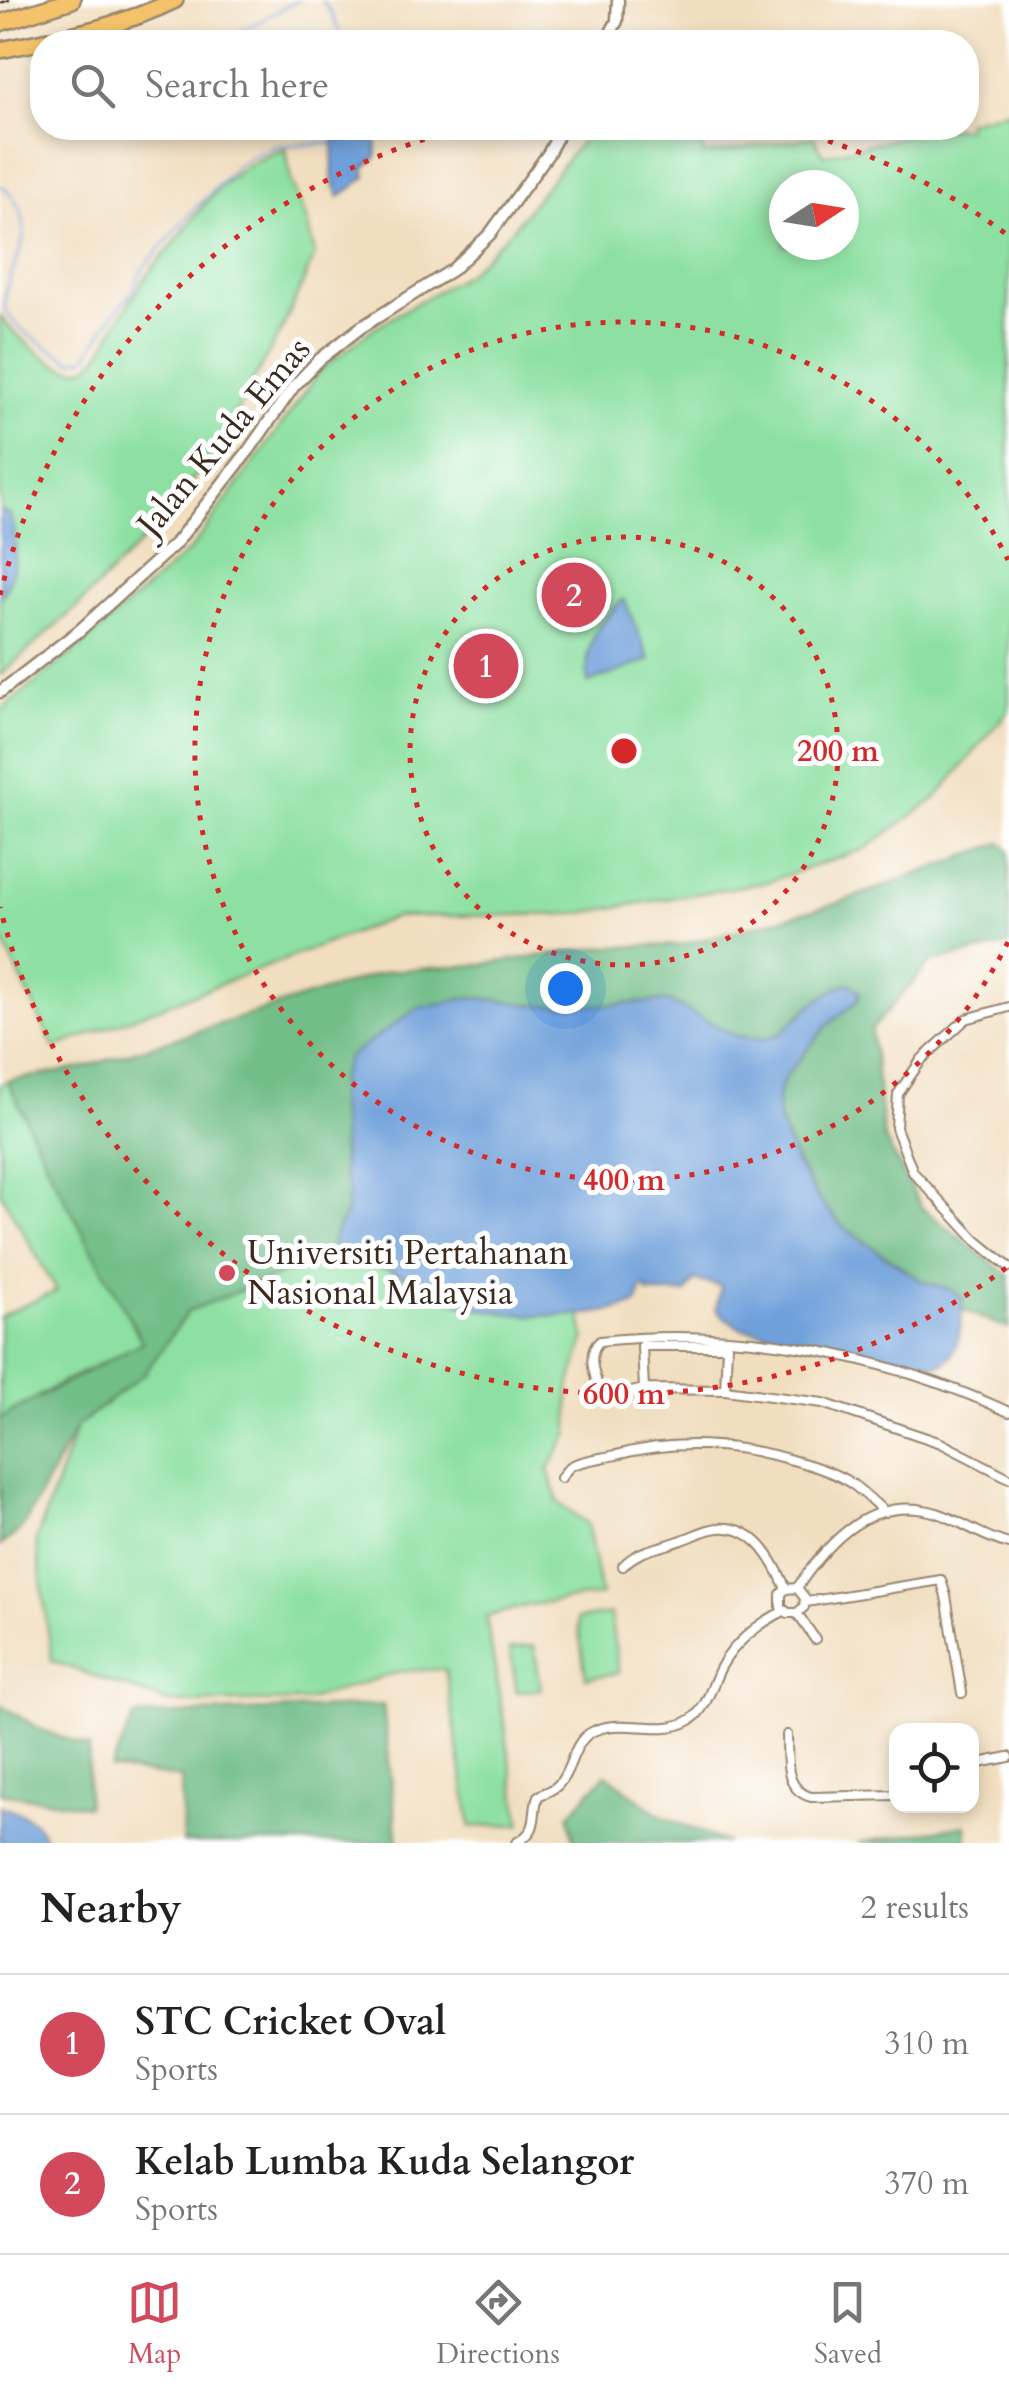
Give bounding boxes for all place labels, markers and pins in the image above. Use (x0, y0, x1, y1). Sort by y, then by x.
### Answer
pin: 2 (542, 558, 606, 632)
pin: 1 (454, 628, 518, 704)
centre of rings (606, 733, 642, 769)
place label: Universiti Pertahanan Nasional Malaysia (247, 1229, 568, 1317)
marker: Universiti Pertahanan Nasional Malaysia (216, 1262, 238, 1284)

